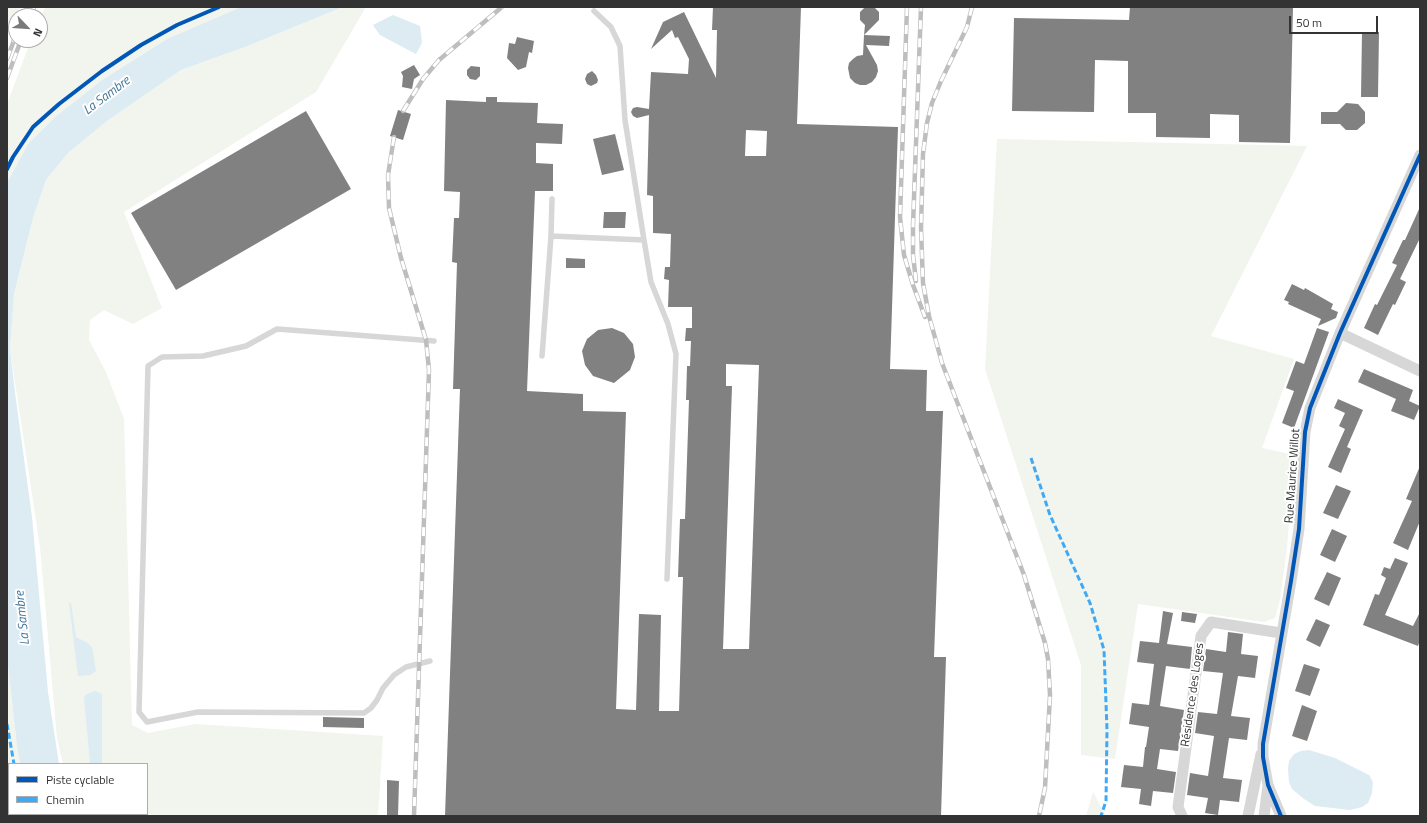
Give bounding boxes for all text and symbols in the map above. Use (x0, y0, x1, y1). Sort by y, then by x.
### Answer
north arrow (8, 8, 48, 48)
scale bar (1291, 8, 1380, 34)
text: 50 m (1296, 13, 1322, 32)
text: N (29, 26, 47, 39)
water label: La Sambre (81, 73, 133, 119)
street label: Rue Maurice Willot (1283, 428, 1303, 524)
water label: La Sambre (12, 590, 34, 646)
street label: Résidence des Loges (1179, 642, 1207, 748)
legend (8, 763, 148, 815)
text: Piste cyclable (46, 770, 114, 789)
text: Chemin (46, 790, 84, 809)

